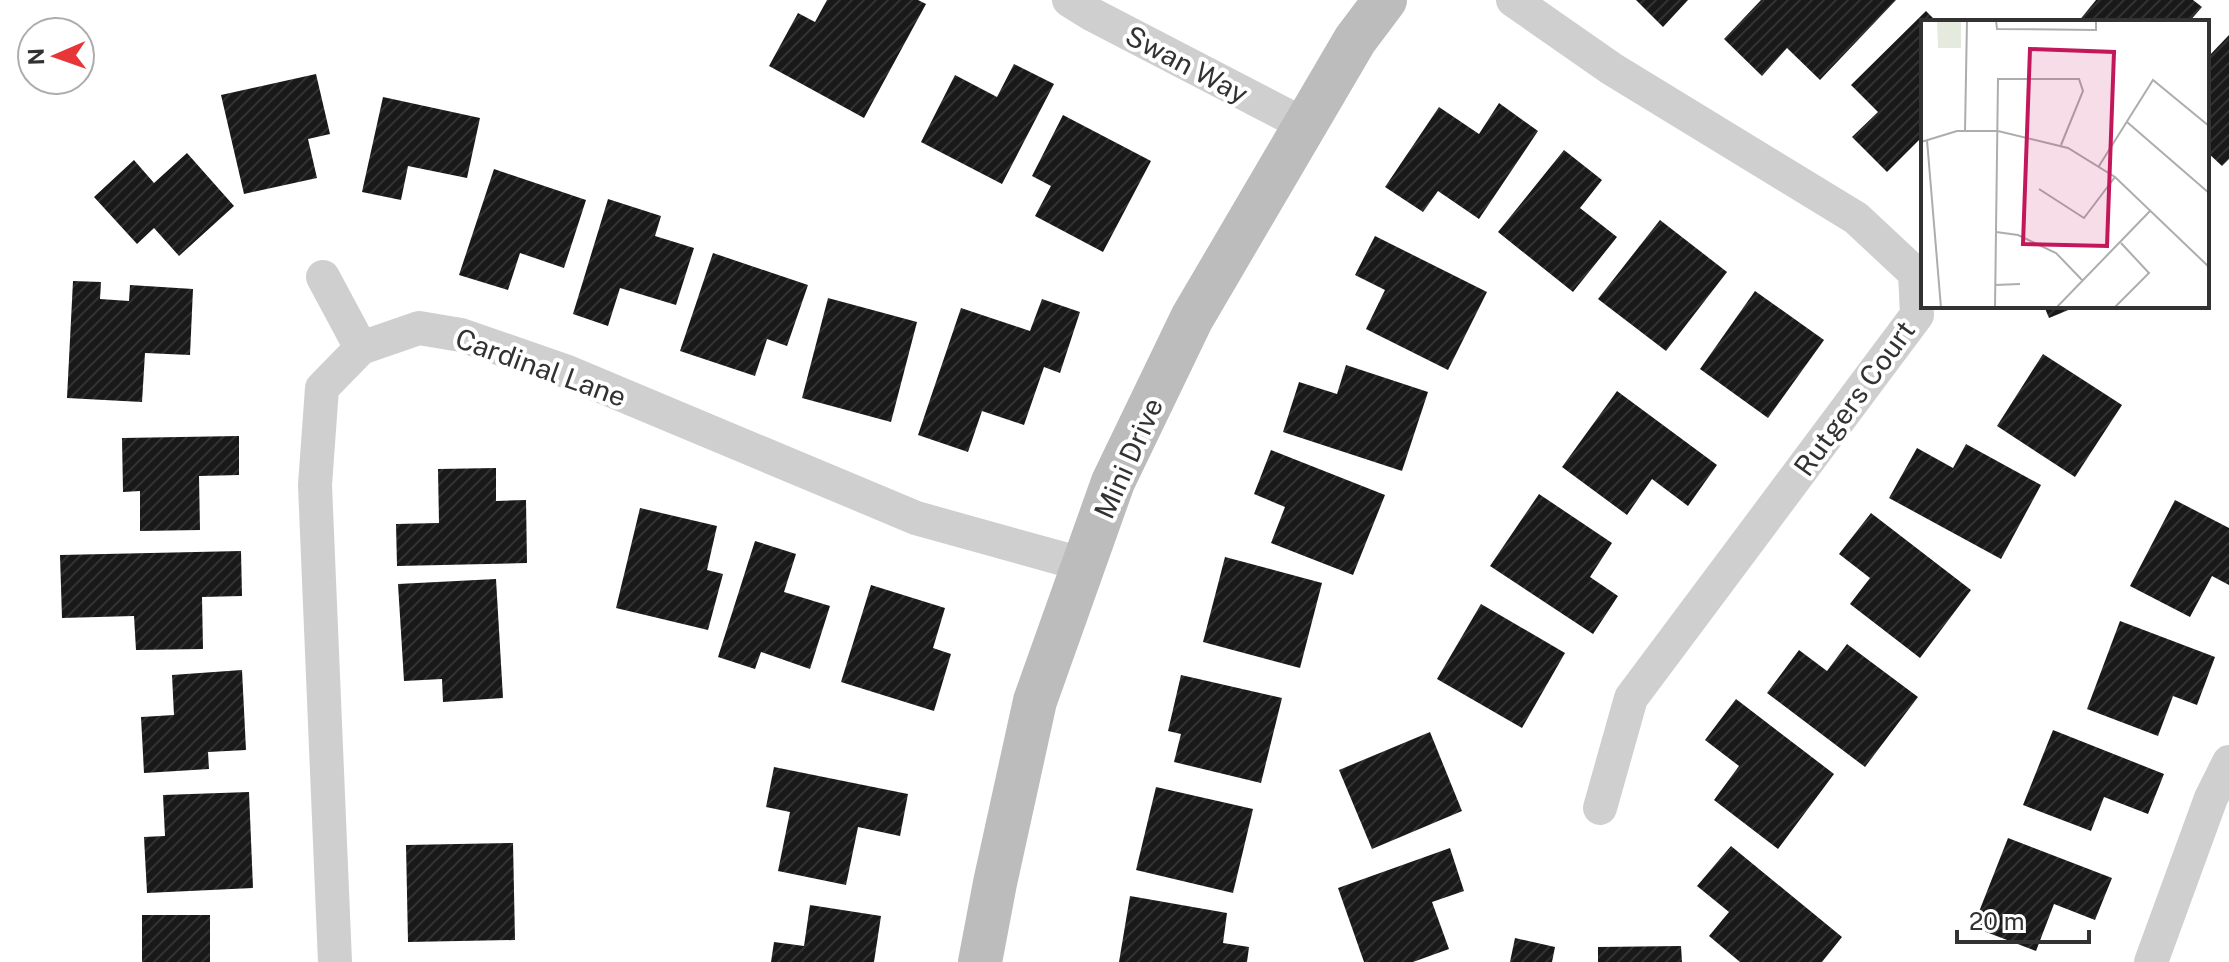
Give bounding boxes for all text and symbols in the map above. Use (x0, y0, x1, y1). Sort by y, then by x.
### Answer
north arrow (16, 16, 96, 96)
street label: Swan Way (1120, 18, 1254, 110)
inset map (1921, 20, 2209, 308)
text: N (23, 48, 49, 66)
street label: Rutgers Court (1787, 314, 1921, 482)
street label: Cardinal Lane (451, 321, 631, 413)
street label: Mini Drive (1087, 392, 1169, 524)
scale bar (1957, 894, 2089, 944)
text: 20 m (1969, 907, 2025, 935)

